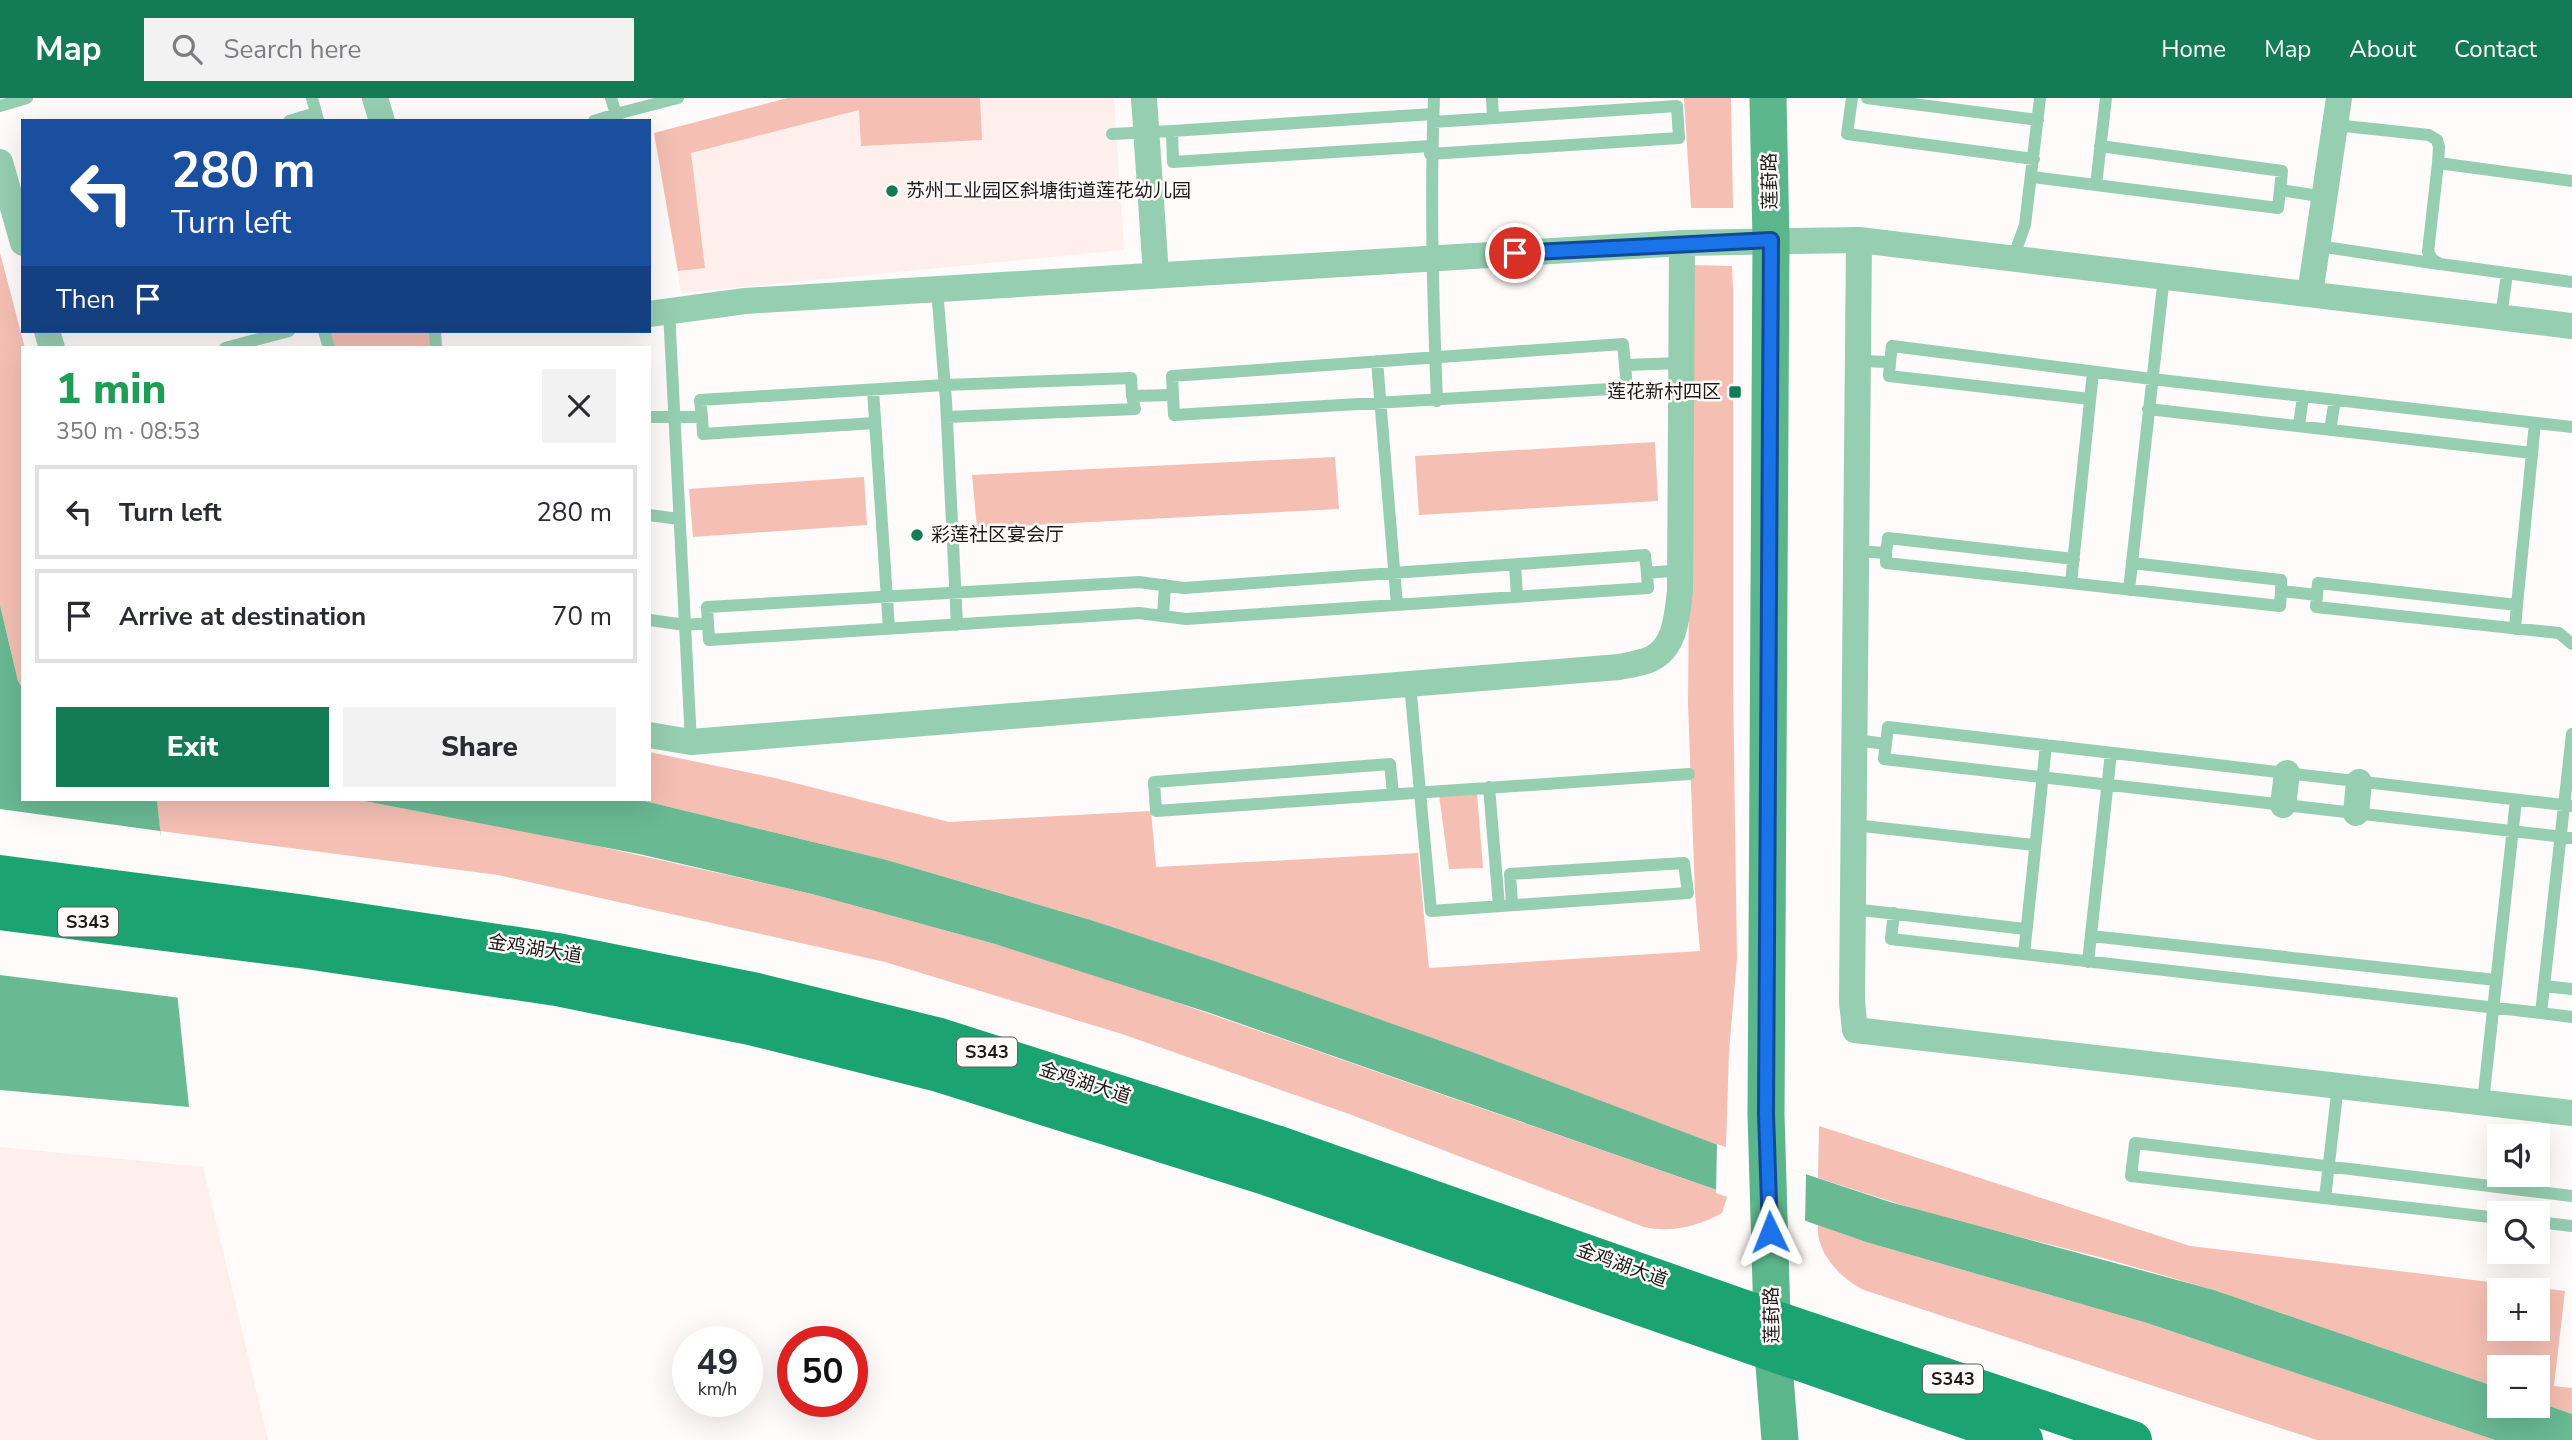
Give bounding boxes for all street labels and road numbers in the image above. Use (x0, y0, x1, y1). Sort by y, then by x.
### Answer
street label: 莲葑路 (1757, 152, 1783, 210)
road number: S343 (58, 908, 118, 936)
street label: 金鸡湖大道 (486, 929, 584, 969)
road number: S343 (957, 1037, 1017, 1066)
street label: 金鸡湖大道 (1036, 1056, 1134, 1110)
street label: 金鸡湖大道 (1573, 1237, 1671, 1293)
street label: 莲葑路 (1759, 1286, 1785, 1344)
road number: S343 (1923, 1364, 1983, 1394)

